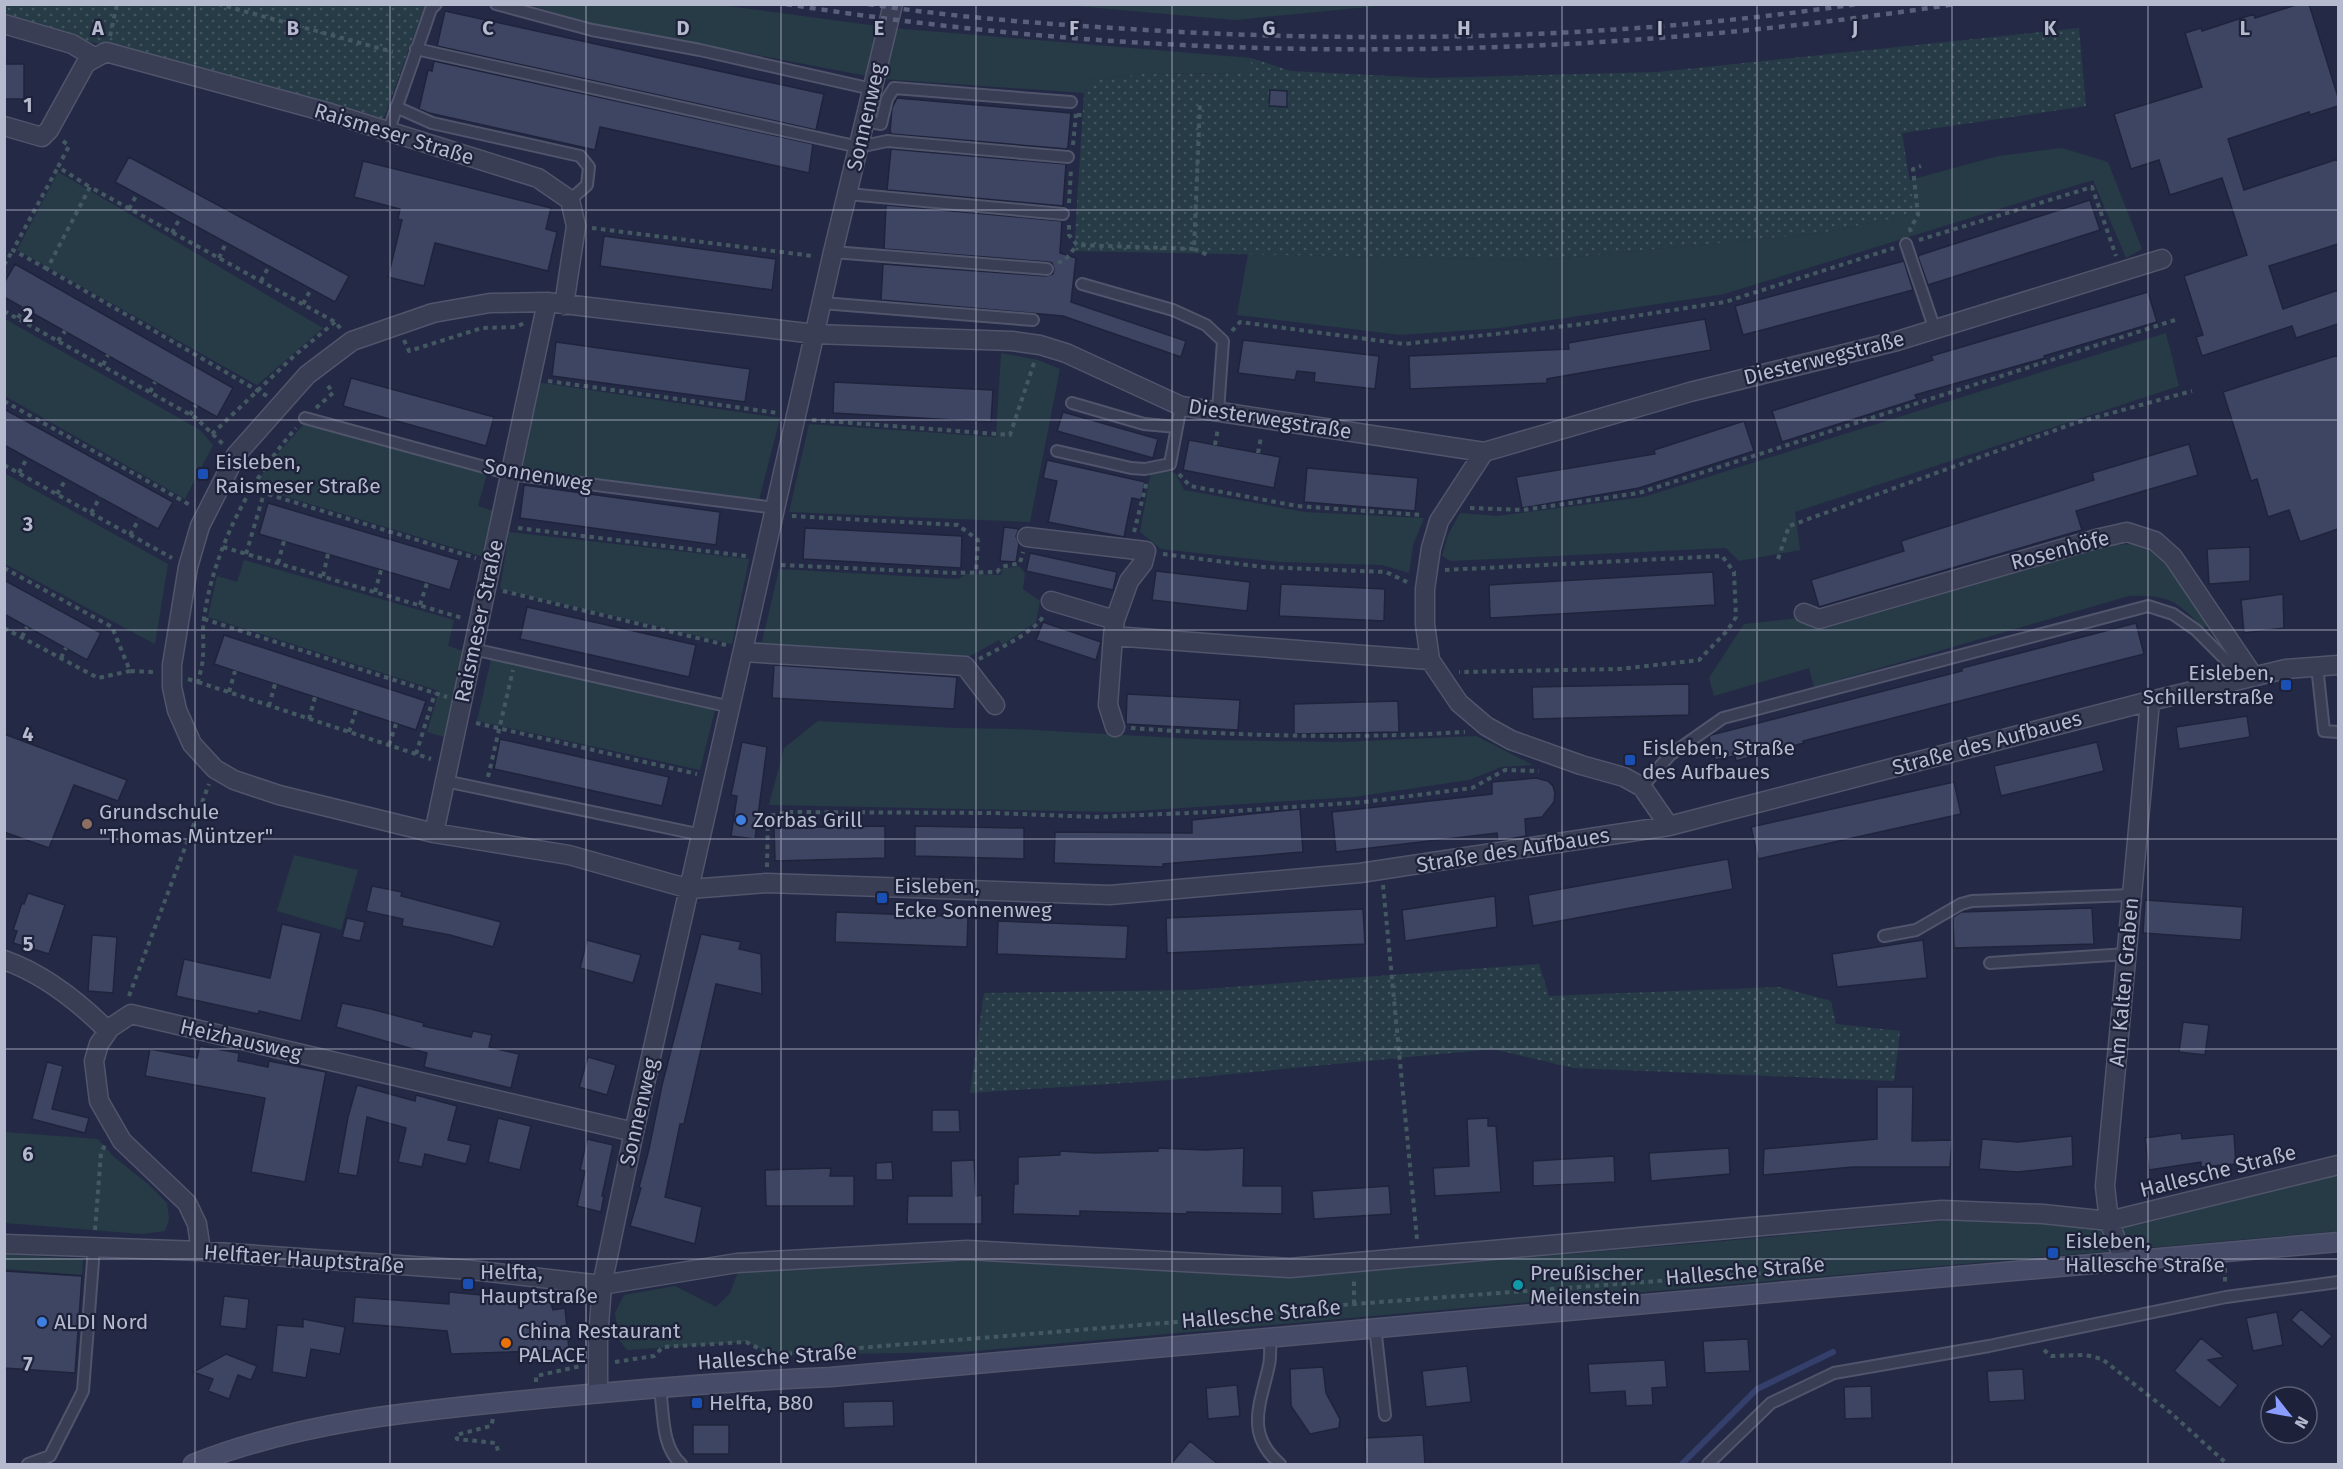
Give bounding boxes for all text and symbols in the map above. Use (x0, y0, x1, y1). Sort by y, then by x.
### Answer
text: A (91, 16, 105, 40)
text: B (287, 16, 299, 40)
text: C (482, 16, 494, 40)
text: D (676, 16, 690, 40)
text: E (874, 16, 884, 40)
text: F (1069, 16, 1079, 40)
text: G (1263, 16, 1275, 40)
text: H (1457, 16, 1471, 40)
text: I (1657, 16, 1663, 40)
text: J (1851, 16, 1858, 40)
text: K (2044, 16, 2057, 40)
text: L (2240, 16, 2250, 40)
street label: Sonnenweg (841, 61, 891, 173)
text: 1 (23, 93, 33, 117)
street label: Raismeser Straße (311, 97, 477, 171)
text: 2 (23, 303, 33, 327)
street label: Diesterwegstraße (1741, 325, 1907, 391)
street label: Diesterwegstraße (1187, 393, 1353, 445)
place label: Eisleben, Raismeser Straße (215, 449, 381, 499)
street label: Sonnenweg (482, 453, 594, 497)
marker: Eisleben, Raismeser Straße (196, 467, 210, 481)
text: 3 (22, 512, 33, 536)
street label: Rosenhöfe (2008, 524, 2112, 576)
street label: Raismeser Straße (449, 537, 509, 705)
place label: Eisleben, Schillerstraße (2143, 660, 2274, 710)
marker: Eisleben, Schillerstraße (2279, 678, 2293, 692)
street label: Straße des Aufbaues (1889, 705, 2085, 781)
text: 4 (22, 722, 34, 746)
place label: Eisleben, Straße des Aufbaues (1642, 735, 1795, 785)
marker: Eisleben, Straße des Aufbaues (1623, 753, 1637, 767)
place label: Grundschule "Thomas Müntzer" (99, 799, 273, 849)
place label: Zorbas Grill (753, 807, 862, 833)
marker: Zorbas Grill (734, 813, 748, 827)
marker: Grundschule "Thomas Müntzer" (80, 817, 94, 831)
street label: Straße des Aufbaues (1415, 822, 1612, 878)
place label: Eisleben, Ecke Sonnenweg (894, 873, 1052, 923)
marker: Eisleben, Ecke Sonnenweg (875, 891, 889, 905)
street label: Am Kalten Graben (2104, 896, 2144, 1068)
text: 5 (23, 932, 34, 956)
street label: Heizhausweg (178, 1013, 304, 1067)
street label: Sonnenweg (614, 1056, 664, 1168)
street label: Hallesche Straße (2137, 1139, 2299, 1203)
text: 6 (22, 1142, 34, 1166)
place label: Eisleben, Hallesche Straße (2065, 1228, 2225, 1278)
street label: Helftaer Hauptstraße (203, 1239, 405, 1279)
marker: Eisleben, Hallesche Straße (2046, 1246, 2060, 1260)
street label: Hallesche Straße (1664, 1251, 1826, 1291)
place label: Helfta, Hauptstraße (480, 1259, 598, 1309)
place label: Preußischer Meilenstein (1530, 1260, 1643, 1310)
marker: Helfta, Hauptstraße (461, 1277, 475, 1291)
marker: Preußischer Meilenstein (1511, 1278, 1525, 1292)
street label: Hallesche Straße (1180, 1294, 1342, 1334)
place label: ALDI Nord (54, 1309, 148, 1335)
marker: ALDI Nord (35, 1315, 49, 1329)
place label: China Restaurant PALACE (518, 1318, 681, 1368)
marker: China Restaurant PALACE (499, 1336, 513, 1350)
street label: Hallesche Straße (696, 1338, 858, 1376)
text: 7 (23, 1352, 33, 1376)
north arrow (2259, 1385, 2319, 1445)
place label: Helfta, B80 (709, 1390, 813, 1416)
marker: Helfta, B80 (690, 1396, 704, 1410)
text: N (2291, 1413, 2312, 1432)

